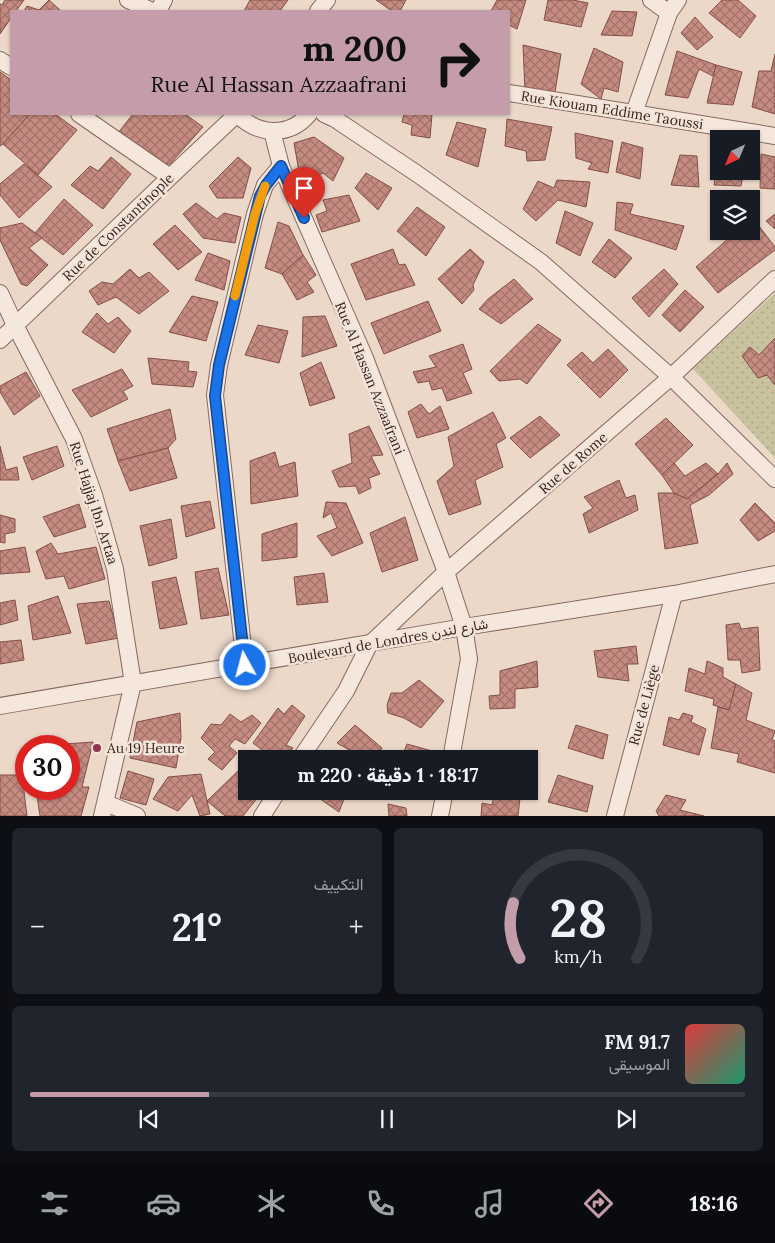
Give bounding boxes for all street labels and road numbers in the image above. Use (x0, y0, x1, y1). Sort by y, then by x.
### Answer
street label: Rue Kiouam Eddime Taoussi (520, 87, 705, 133)
street label: Rue de Constantinople (59, 169, 178, 285)
street label: Rue Al Hassan Azzaafrani (331, 299, 409, 457)
street label: Rue de Rome (535, 428, 611, 498)
street label: Rue Hajjaj Ibn Artaa (66, 439, 122, 567)
street label: Boulevard de Londres شارع لندن (287, 615, 490, 669)
street label: Rue de Liège (625, 662, 664, 747)

